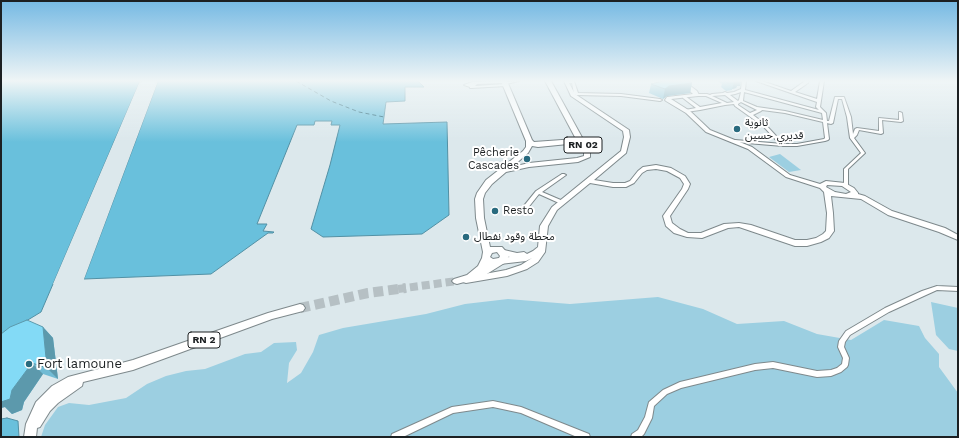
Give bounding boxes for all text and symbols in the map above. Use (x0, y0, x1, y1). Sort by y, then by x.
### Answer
place label: ثانوية قديري حسين (745, 116, 803, 142)
marker: ثانوية قديري حسين (732, 124, 742, 134)
road number: RN 02 (564, 137, 602, 153)
place label: Pêcherie Cascades (468, 146, 519, 172)
marker: Pêcherie Cascades (522, 154, 532, 164)
place label: Resto (503, 204, 533, 218)
marker: Resto (490, 206, 500, 216)
place label: محطة وقود نفطال (474, 230, 555, 244)
marker: محطة وقود نفطال (461, 232, 471, 242)
road number: RN 2 (188, 332, 220, 348)
place label: Fort lamoune (37, 356, 122, 372)
marker: Fort lamoune (24, 359, 34, 369)

